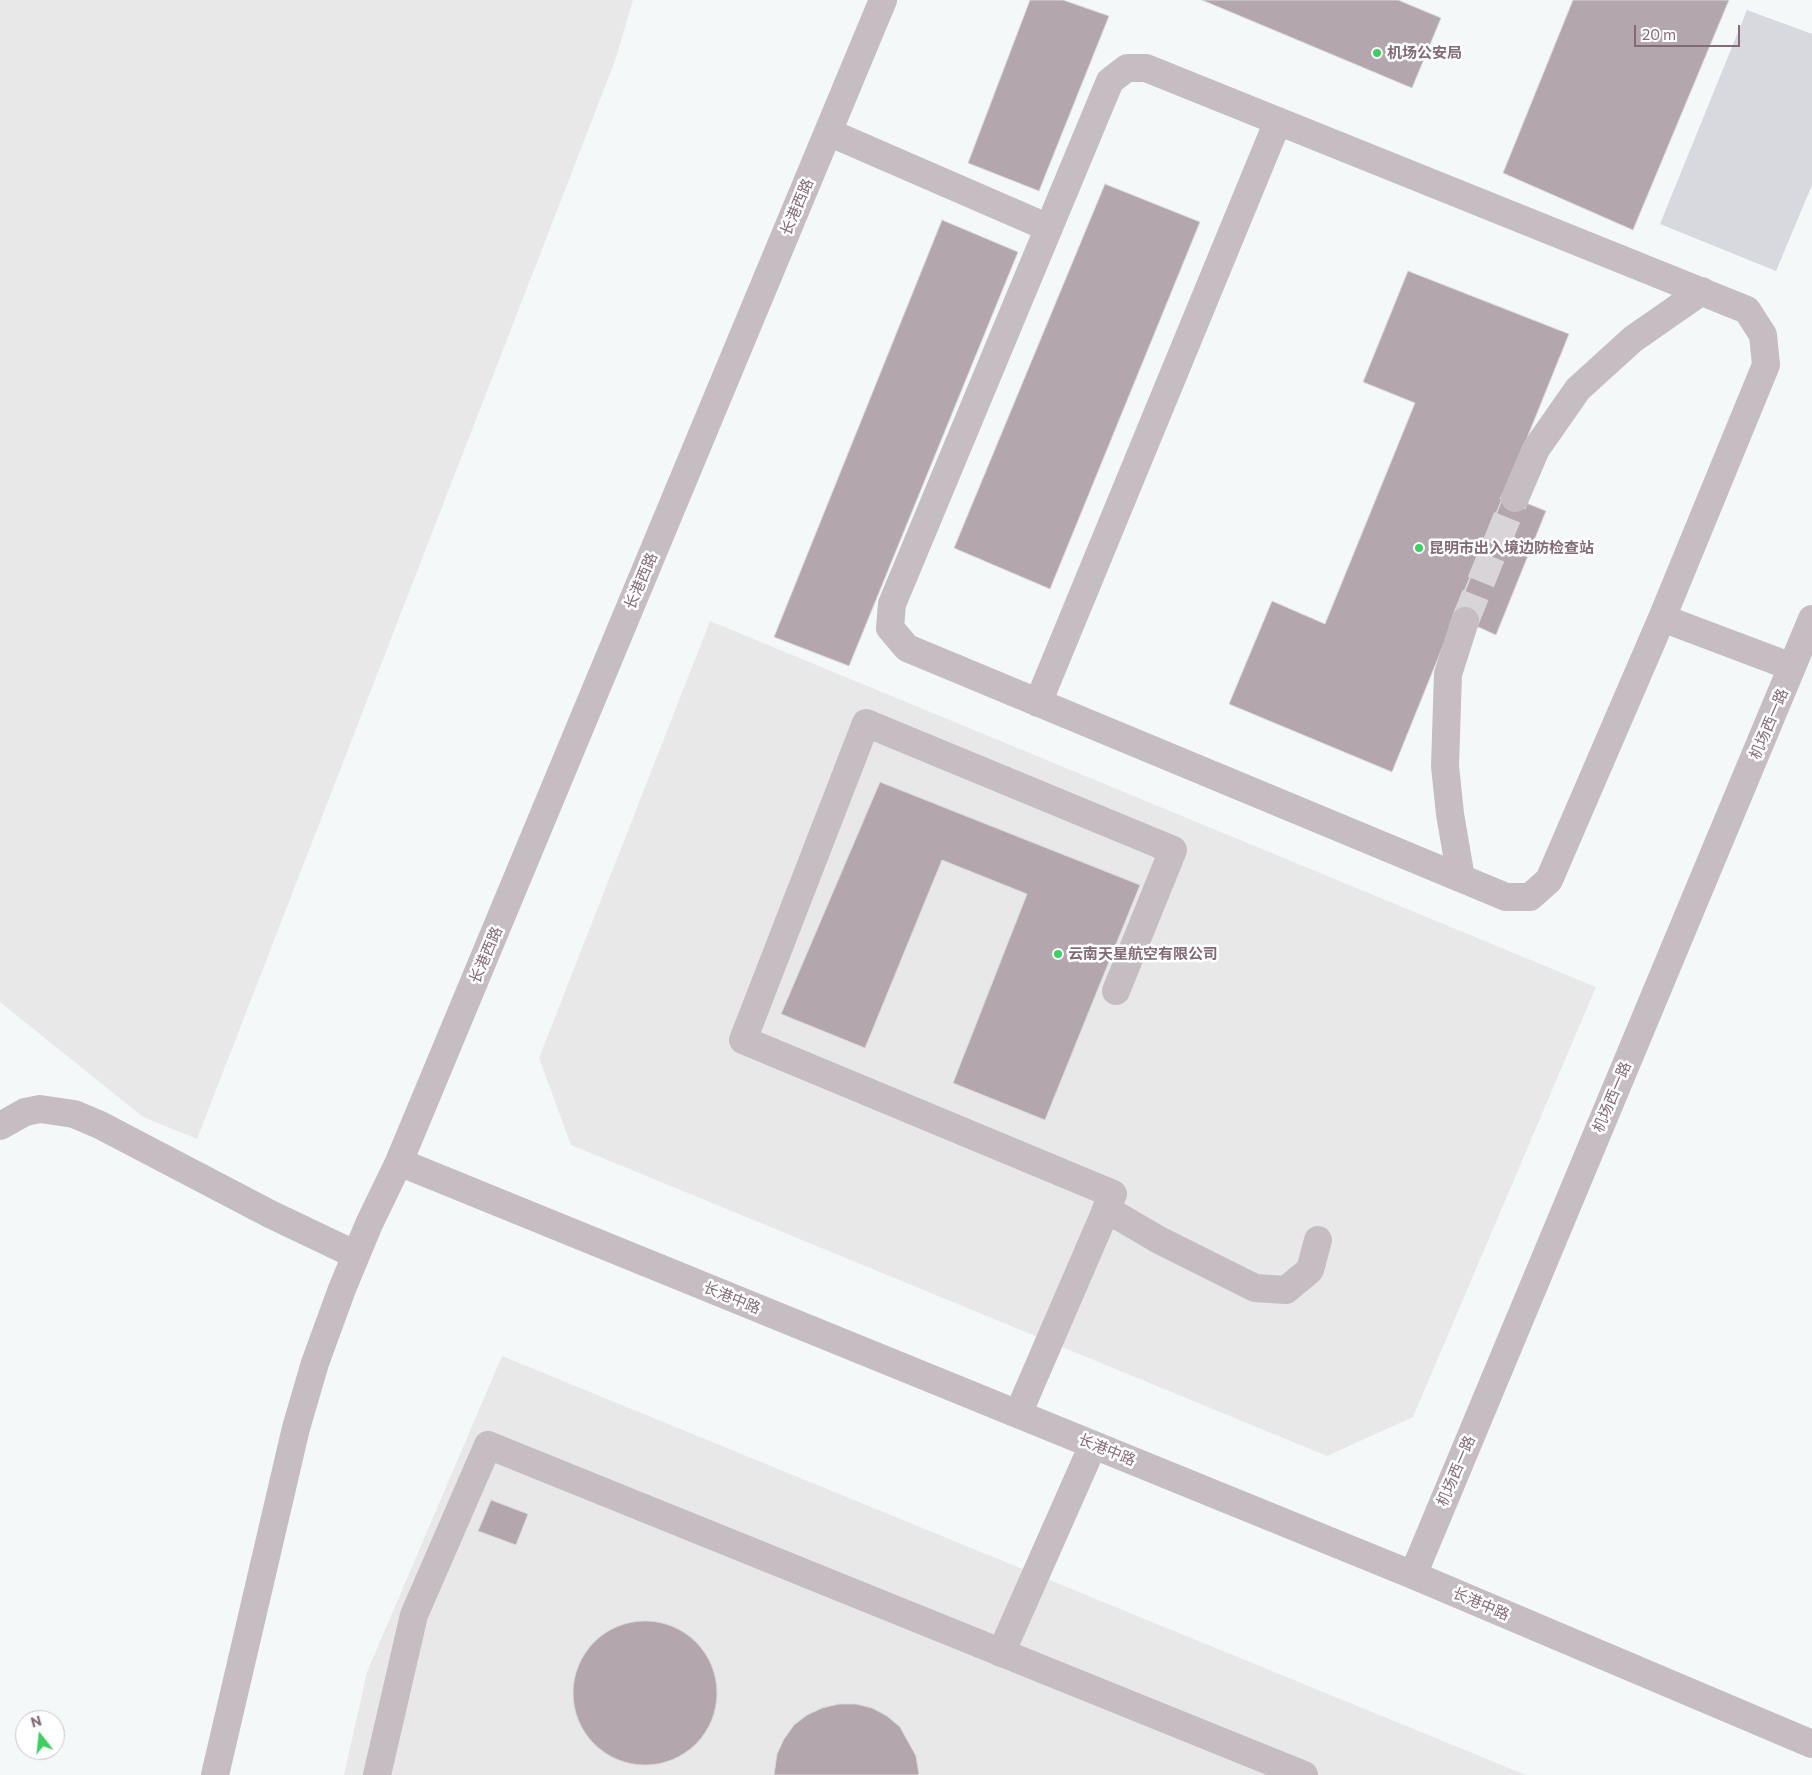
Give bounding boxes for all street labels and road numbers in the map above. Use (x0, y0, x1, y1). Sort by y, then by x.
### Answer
street label: 长港西路 (777, 176, 817, 238)
street label: 长港西路 (621, 550, 661, 612)
street label: 机场西一路 (1746, 686, 1792, 762)
street label: 长港西路 (466, 924, 506, 986)
street label: 机场西一路 (1589, 1059, 1635, 1135)
street label: 长港中路 (701, 1278, 763, 1318)
street label: 长港中路 (1076, 1430, 1138, 1470)
street label: 机场西一路 (1433, 1433, 1479, 1509)
street label: 长港中路 (1450, 1584, 1512, 1624)

